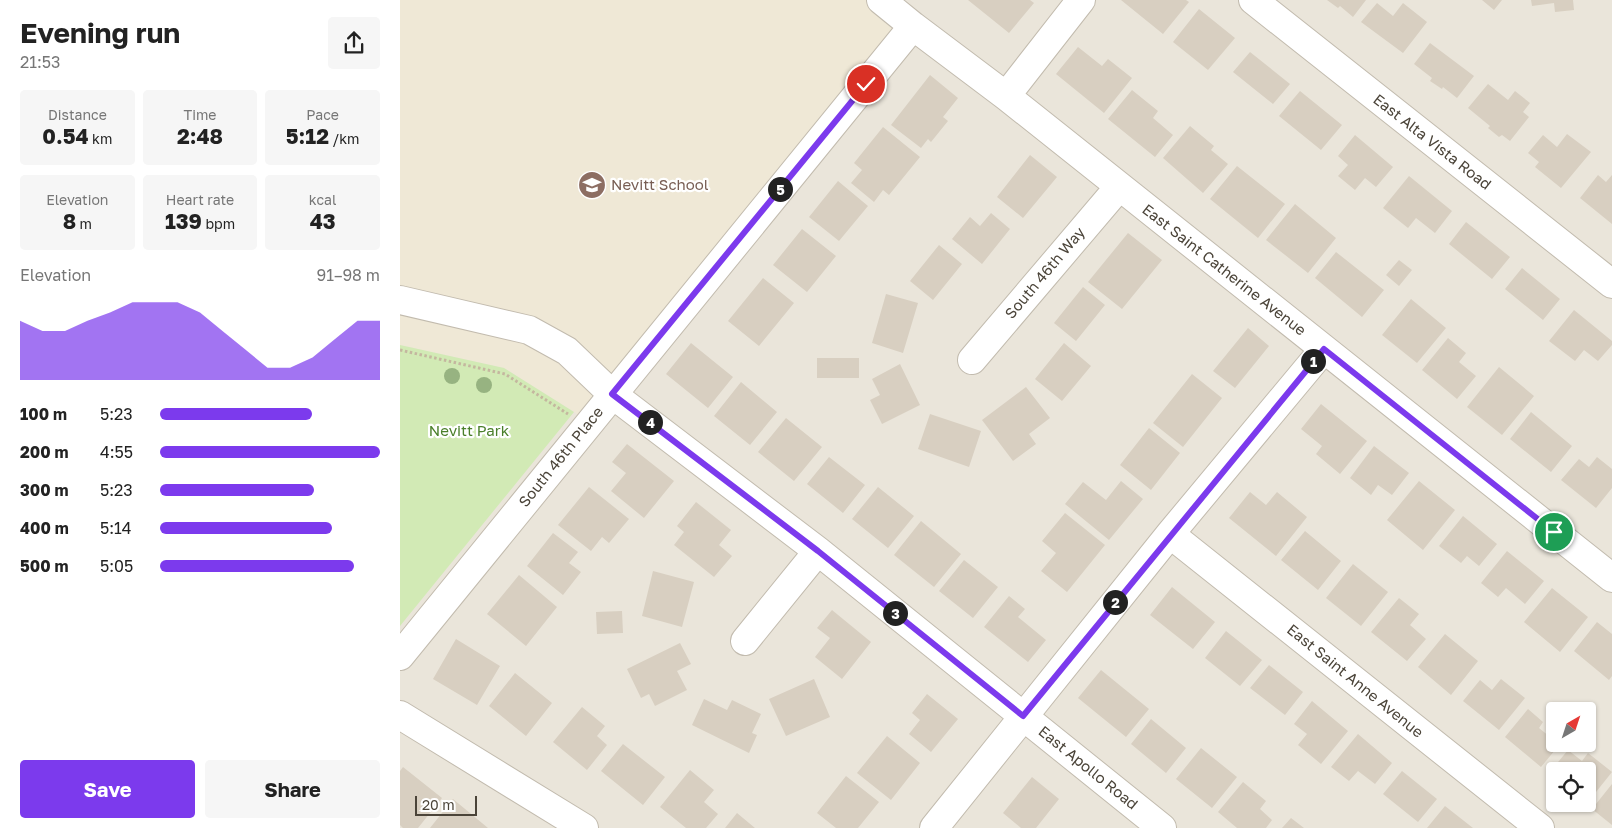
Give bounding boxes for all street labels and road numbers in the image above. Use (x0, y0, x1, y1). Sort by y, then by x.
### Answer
street label: East Alta Vista Road (1370, 90, 1495, 193)
street label: East Saint Catherine Avenue (1139, 200, 1310, 339)
street label: South 46th Way (1001, 222, 1088, 322)
street label: South 46th Place (514, 402, 606, 510)
street label: East Saint Anne Avenue (1284, 620, 1428, 741)
street label: East Apollo Road (1035, 722, 1142, 813)

